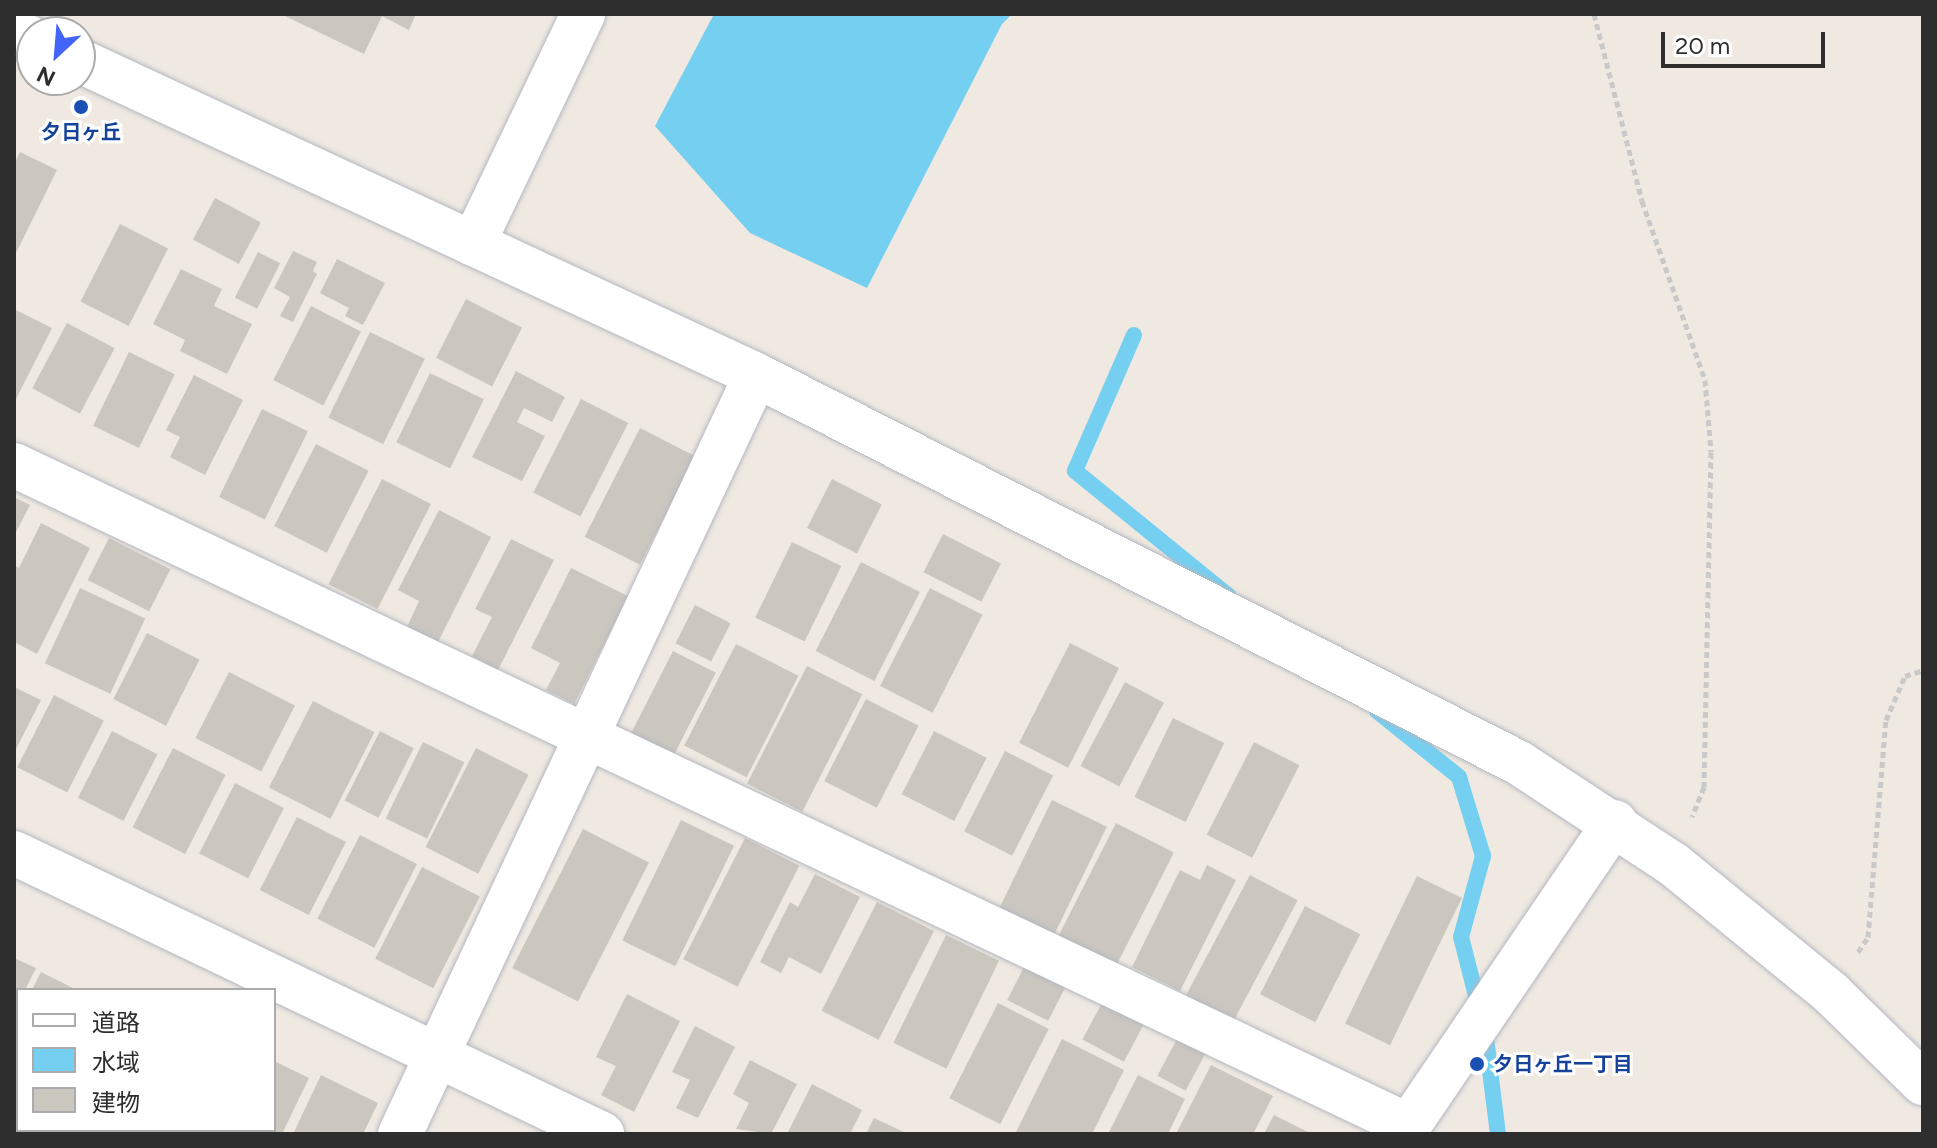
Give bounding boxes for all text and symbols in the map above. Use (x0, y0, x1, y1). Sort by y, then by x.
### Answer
north arrow (16, 16, 96, 96)
scale bar (1665, 16, 1829, 66)
text: 20 m (1675, 31, 1730, 60)
text: N (33, 60, 60, 92)
marker: 夕日ヶ丘 (72, 98, 90, 116)
place label: 夕日ヶ丘 (41, 120, 121, 144)
legend (16, 988, 276, 1132)
text: 道路 (92, 1008, 140, 1037)
text: 水域 (92, 1048, 140, 1077)
place label: 夕日ヶ丘一丁目 (1493, 1052, 1633, 1076)
marker: 夕日ヶ丘一丁目 (1468, 1055, 1486, 1073)
text: 建物 (92, 1088, 140, 1117)

